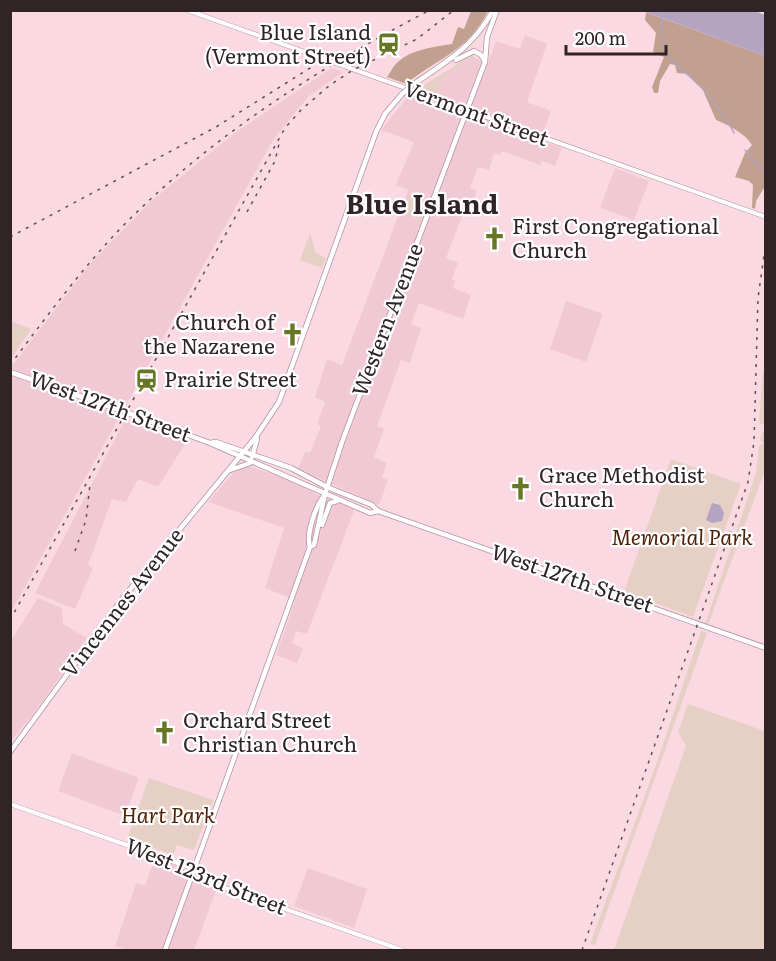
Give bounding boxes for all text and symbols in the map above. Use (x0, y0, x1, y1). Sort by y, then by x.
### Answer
place label: Blue Island (Vermont Street) (205, 15, 371, 70)
scale bar (566, 18, 666, 56)
text: 200 m (575, 24, 626, 51)
station icon: Blue Island (Vermont Street) (376, 32, 402, 58)
street label: Vermont Street (400, 71, 554, 152)
district label: Blue Island (345, 182, 499, 222)
place label: First Congregational Church (512, 209, 719, 264)
church icon: First Congregational Church (481, 226, 507, 252)
street label: Western Avenue (342, 238, 429, 400)
place label: Church of the Nazarene (143, 305, 277, 360)
church icon: Church of the Nazarene (280, 322, 306, 348)
street label: West 127th Street (26, 361, 196, 448)
place label: Prairie Street (164, 362, 298, 393)
station icon: Prairie Street (133, 367, 159, 393)
place label: Grace Methodist Church (539, 458, 705, 513)
church icon: Grace Methodist Church (508, 475, 534, 501)
street label: Vincennes Avenue (53, 520, 189, 683)
park label: Memorial Park (611, 520, 753, 551)
street label: West 127th Street (487, 534, 659, 619)
place label: Orchard Street Christian Church (183, 703, 357, 758)
church icon: Orchard Street Christian Church (152, 720, 178, 746)
park label: Hart Park (121, 798, 216, 829)
street label: West 123rd Street (122, 828, 293, 921)

